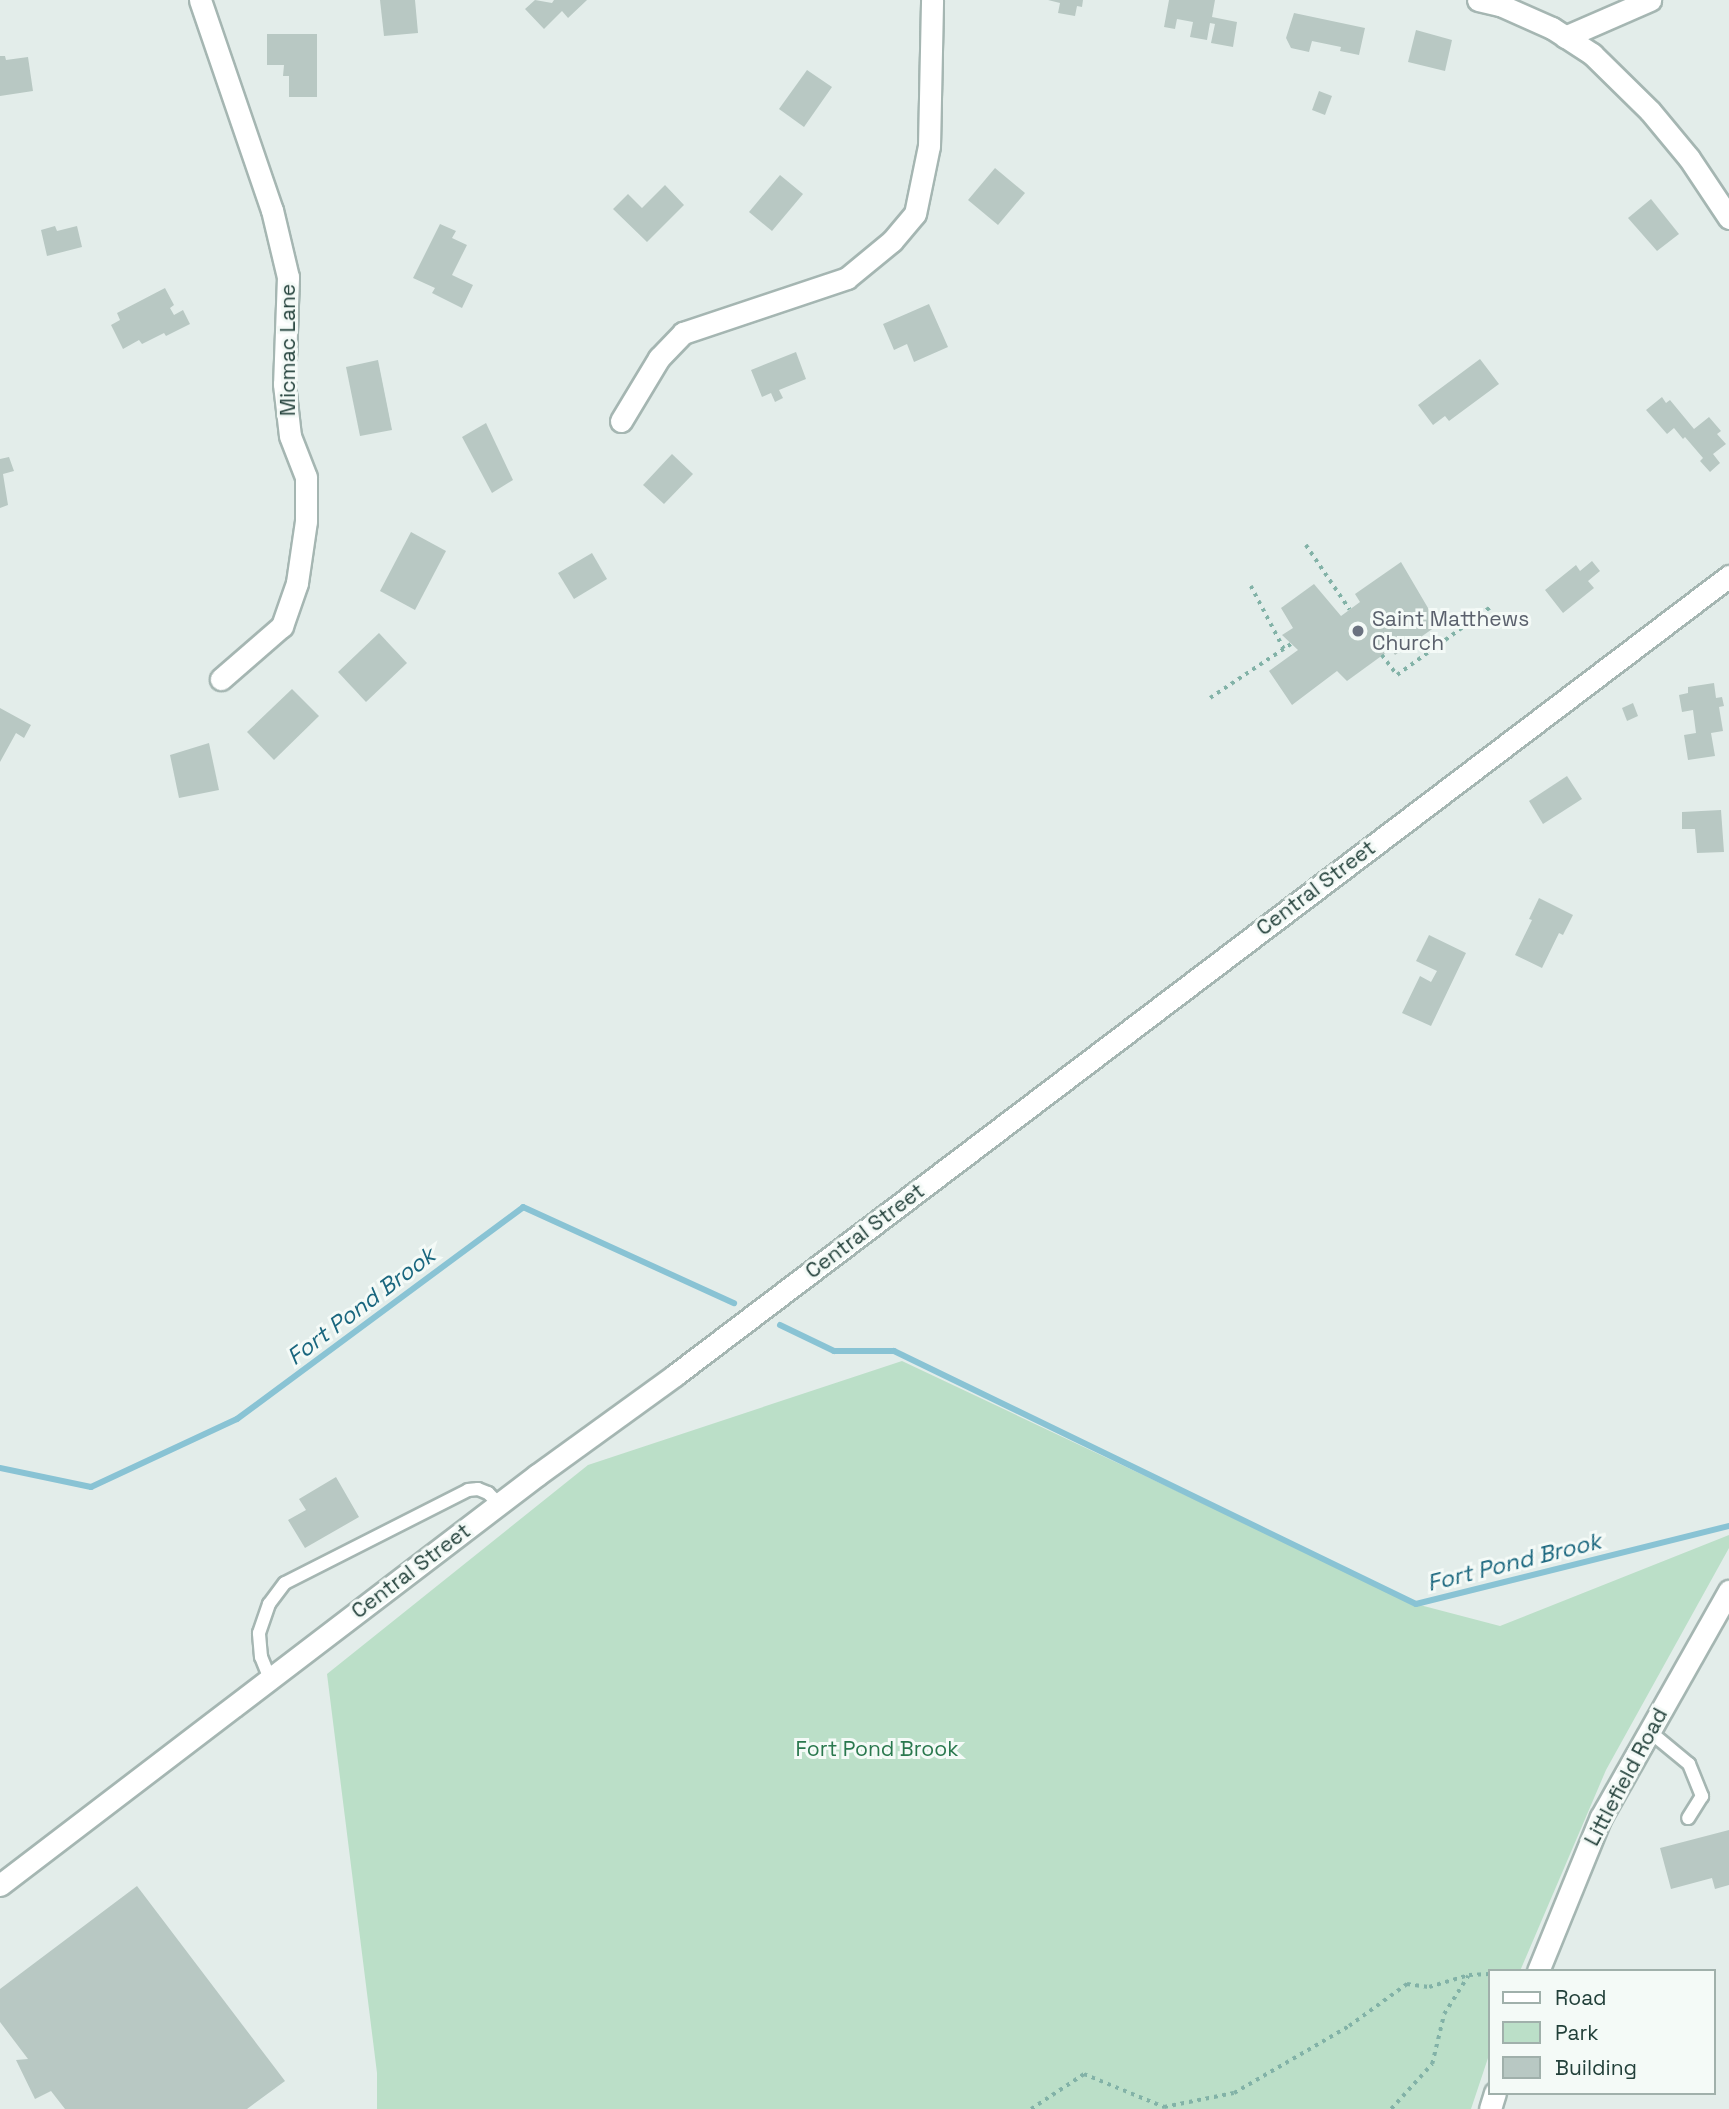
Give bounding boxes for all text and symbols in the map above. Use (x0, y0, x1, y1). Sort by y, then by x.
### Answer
street label: Micmac Lane (275, 284, 301, 416)
place label: Saint Matthews Church (1372, 606, 1529, 656)
marker: Saint Matthews Church (1350, 623, 1366, 639)
street label: Central Street (1252, 835, 1380, 941)
street label: Central Street (801, 1178, 929, 1284)
water label: Fort Pond Brook (281, 1241, 441, 1371)
street label: Central Street (347, 1518, 475, 1624)
water label: Fort Pond Brook (1424, 1527, 1604, 1597)
street label: Littlefield Road (1579, 1704, 1673, 1850)
park label: Fort Pond Brook (796, 1736, 958, 1762)
legend (1488, 1969, 1715, 2095)
text: Road (1555, 1984, 1607, 2011)
text: Park (1555, 2019, 1599, 2046)
text: Building (1555, 2054, 1637, 2081)

